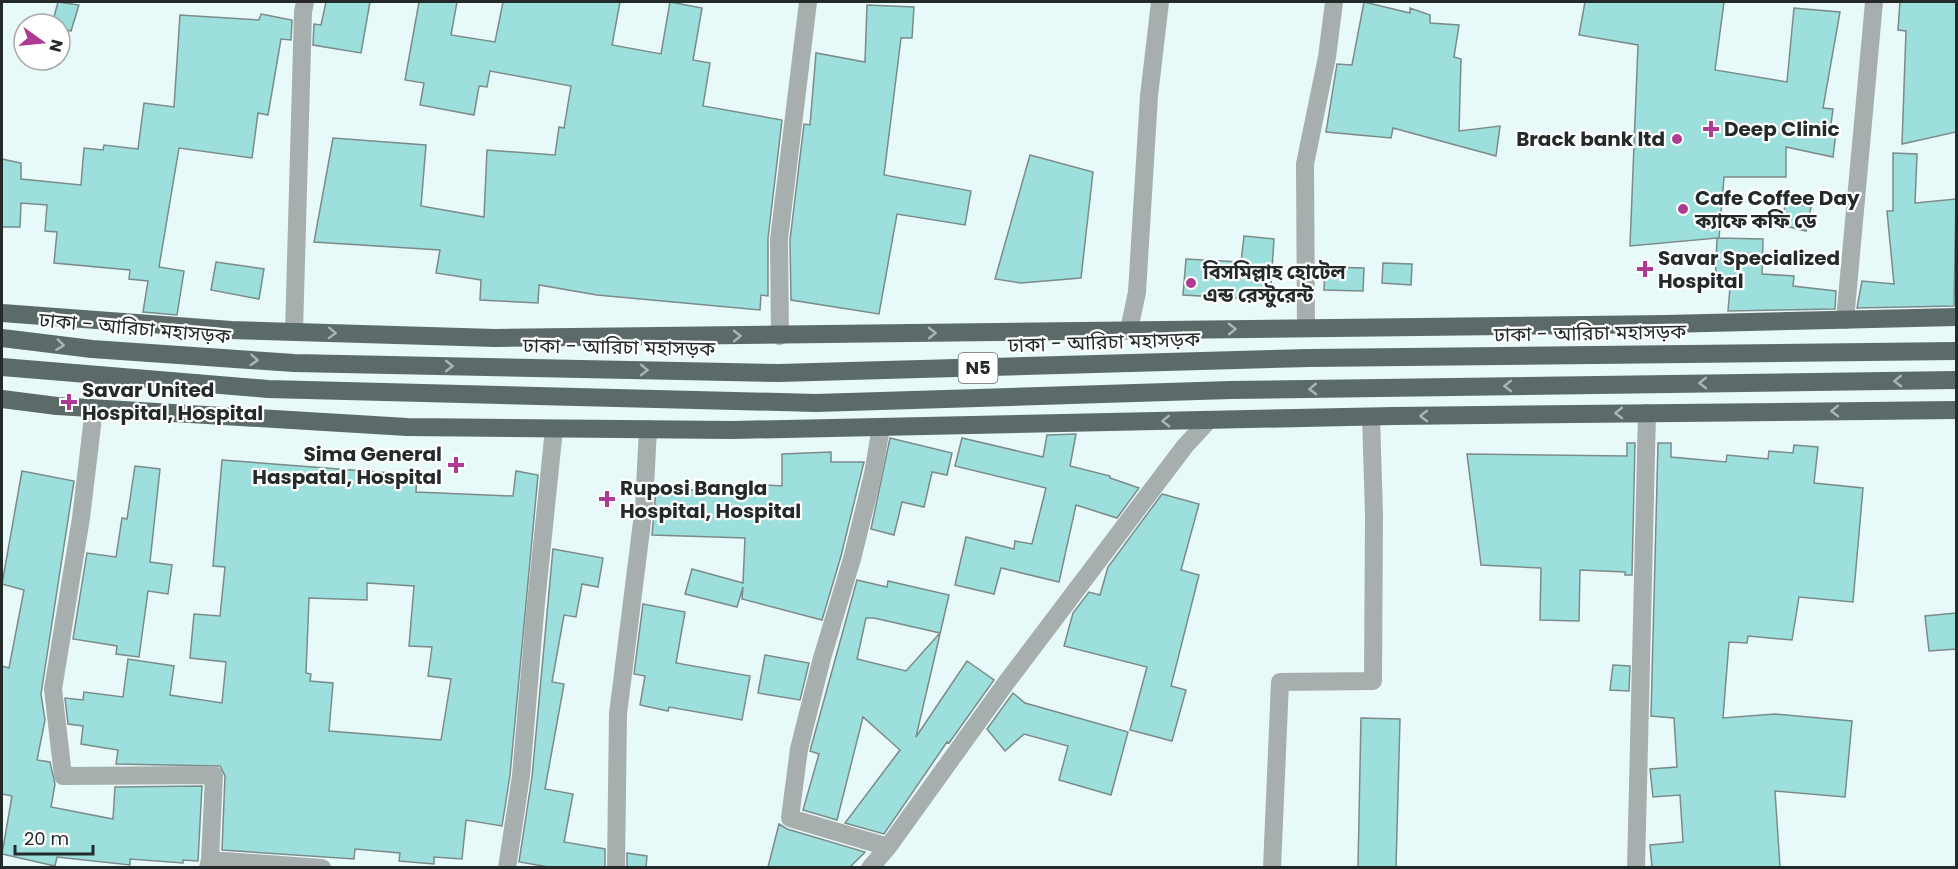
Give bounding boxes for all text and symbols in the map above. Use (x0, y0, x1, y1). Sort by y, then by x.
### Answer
north arrow (12, 12, 72, 72)
text: N (43, 37, 69, 55)
place label: Deep Clinic (1724, 115, 1840, 143)
marker: Deep Clinic (1702, 120, 1720, 138)
place label: Brack bank ltd (1516, 125, 1665, 153)
marker: Brack bank ltd (1670, 132, 1684, 146)
place label: Cafe Coffee Day ক্যাফে কফি ডে (1694, 184, 1860, 235)
marker: Cafe Coffee Day ক্যাফে কফি ডে (1676, 202, 1690, 216)
place label: Savar Specialized Hospital (1658, 244, 1840, 295)
place label: বিসমিল্লাহ হোটেল এন্ড রেস্টুরেন্ট (1202, 258, 1346, 309)
marker: Savar Specialized Hospital (1636, 260, 1654, 278)
marker: বিসমিল্লাহ হোটেল এন্ড রেস্টুরেন্ট (1184, 276, 1198, 290)
street label: ঢাকা - আরিচা মহাসড়ক (37, 306, 233, 350)
street label: ঢাকা - আরিচা মহাসড়ক (1493, 317, 1687, 349)
one-way arrow (1228, 323, 1237, 335)
street label: ঢাকা - আরিচা মহাসড়ক (1006, 325, 1201, 359)
one-way arrow (328, 327, 337, 339)
one-way arrow (928, 327, 937, 339)
one-way arrow (733, 330, 742, 342)
street label: ঢাকা - আরিচা মহাসড়ক (522, 331, 716, 363)
one-way arrow (55, 339, 64, 351)
road number: N5 (958, 353, 998, 383)
one-way arrow (250, 354, 259, 367)
one-way arrow (444, 360, 453, 372)
one-way arrow (639, 364, 648, 376)
one-way arrow (1894, 374, 1903, 387)
place label: Savar United Hospital, Hospital (82, 376, 263, 427)
one-way arrow (1699, 377, 1708, 389)
one-way arrow (1504, 380, 1513, 392)
one-way arrow (1309, 383, 1318, 395)
marker: Savar United Hospital, Hospital (60, 393, 78, 411)
one-way arrow (1831, 405, 1840, 417)
one-way arrow (1615, 407, 1624, 420)
one-way arrow (1420, 410, 1429, 422)
one-way arrow (1162, 415, 1171, 427)
place label: Sima General Haspatal, Hospital (252, 440, 442, 491)
marker: Sima General Haspatal, Hospital (447, 456, 465, 474)
place label: Ruposi Bangla Hospital, Hospital (620, 474, 801, 525)
marker: Ruposi Bangla Hospital, Hospital (598, 490, 616, 508)
scale bar (15, 818, 93, 856)
text: 20 m (24, 826, 69, 851)

